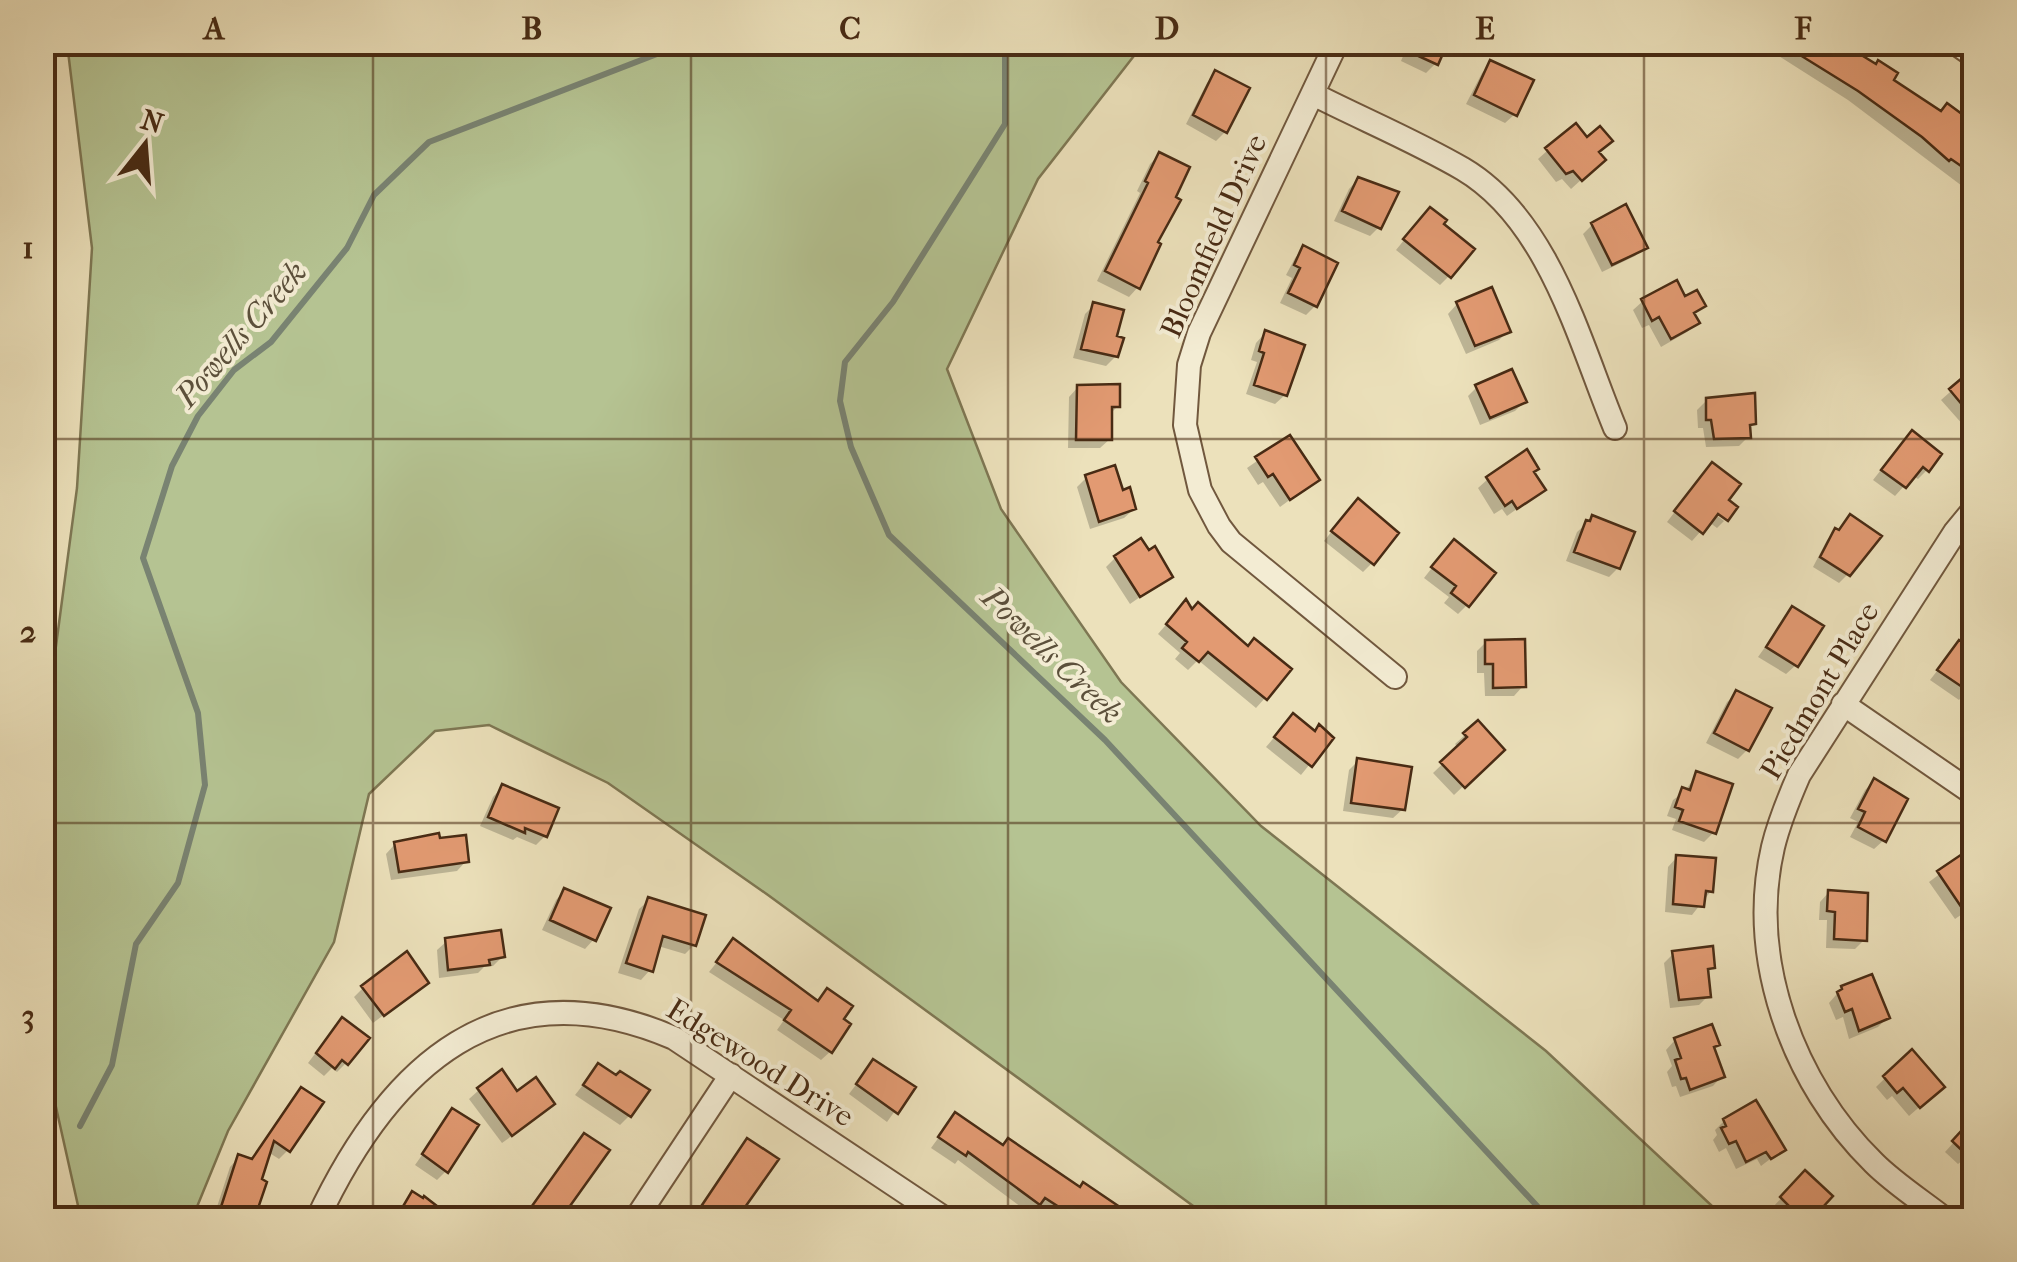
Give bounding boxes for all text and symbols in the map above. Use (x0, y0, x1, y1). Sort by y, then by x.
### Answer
text: A (202, 10, 226, 47)
text: B (522, 10, 542, 47)
text: C (839, 10, 861, 47)
text: D (1155, 10, 1179, 47)
text: E (1475, 10, 1495, 47)
text: F (1794, 10, 1812, 47)
north arrow (95, 95, 195, 195)
text: N (137, 103, 168, 141)
street label: Bloomfield Drive (1154, 129, 1274, 343)
text: 1 (22, 229, 34, 266)
water label: Powells Creek (166, 253, 314, 416)
water label: Powells Creek (973, 577, 1130, 731)
street label: Piedmont Place (1753, 596, 1887, 786)
text: 2 (20, 613, 36, 650)
street label: Edgewood Drive (660, 992, 860, 1134)
text: 3 (21, 997, 35, 1034)

